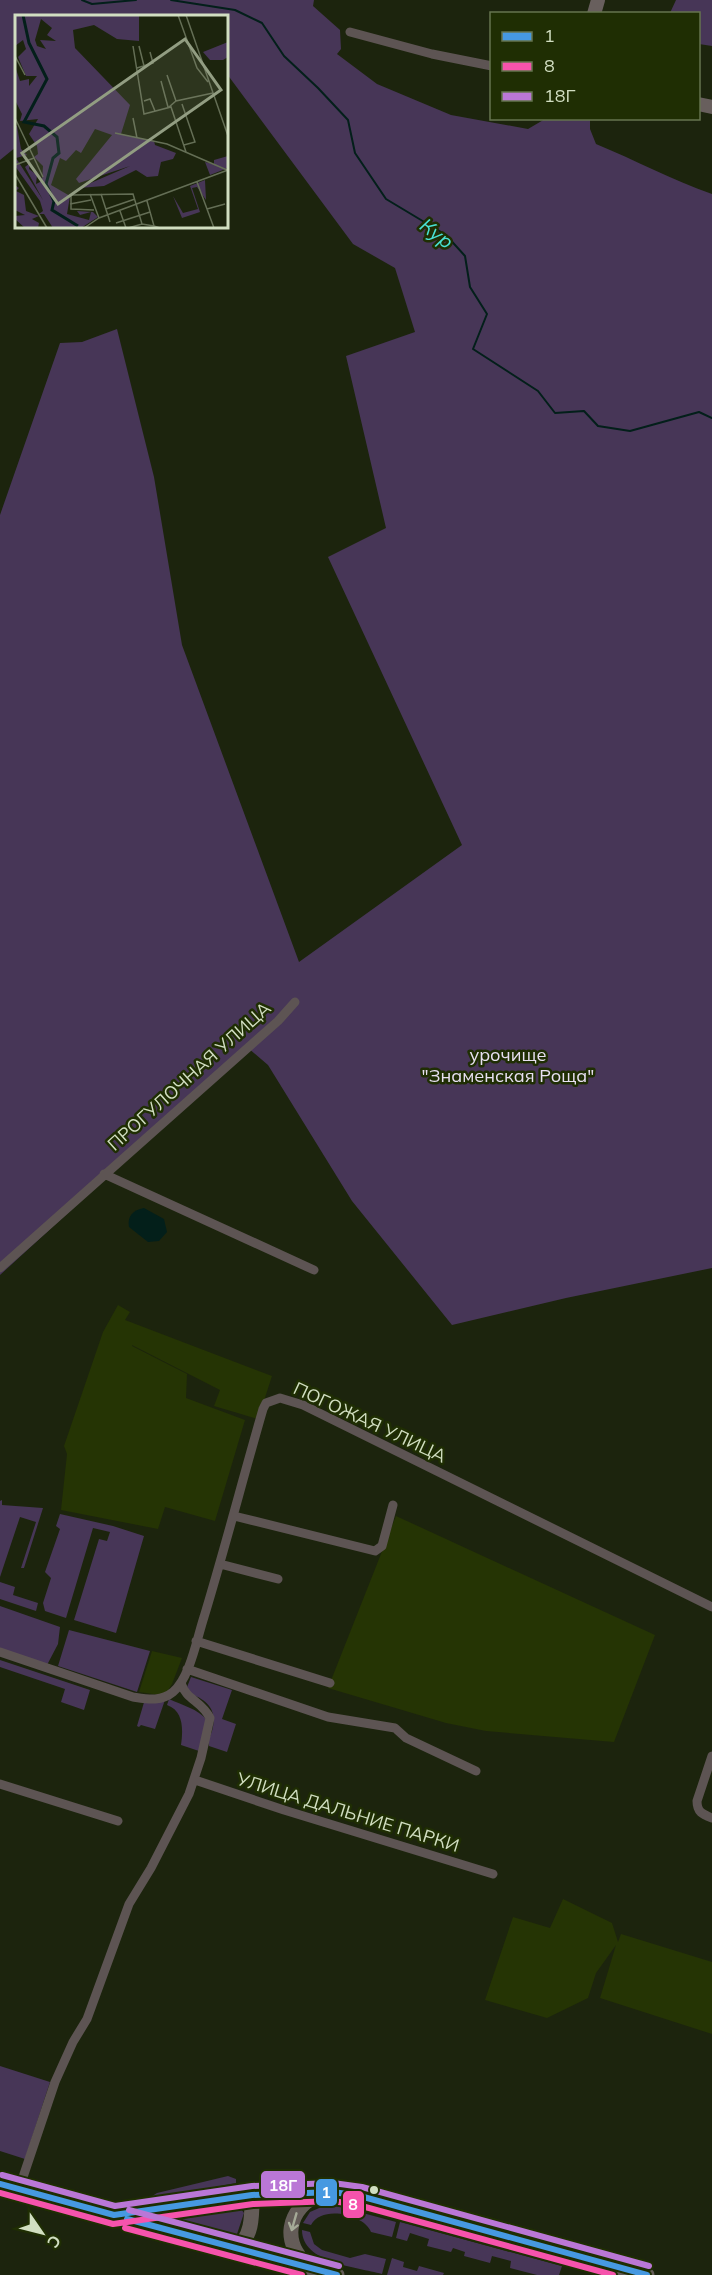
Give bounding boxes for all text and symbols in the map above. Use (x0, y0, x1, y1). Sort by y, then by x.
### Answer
legend (490, 12, 700, 120)
inset map (15, 15, 228, 228)
text: 1 (544, 24, 555, 47)
text: 8 (544, 54, 555, 77)
text: 18Г (544, 84, 576, 107)
water label: Кур (415, 212, 459, 254)
street label: ПРОГУЛОЧНАЯ УЛИЦА (102, 996, 276, 1156)
park label: урочище "Знаменская Роща" (422, 1043, 594, 1087)
street label: ПОГОЖАЯ УЛИЦА (290, 1376, 450, 1468)
street label: УЛИЦА ДАЛЬНИЕ ПАРКИ (233, 1767, 462, 1857)
line badge: 18Г (260, 2170, 306, 2199)
text: 18Г (269, 2175, 297, 2195)
line badge: 1 (315, 2178, 338, 2207)
text: 1 (321, 2182, 331, 2202)
unlabelled marker (368, 2184, 380, 2196)
line badge: 8 (342, 2190, 365, 2219)
text: 8 (348, 2194, 358, 2214)
north arrow (12, 2203, 72, 2263)
one-way arrow (288, 2212, 299, 2231)
text: С (43, 2231, 66, 2252)

